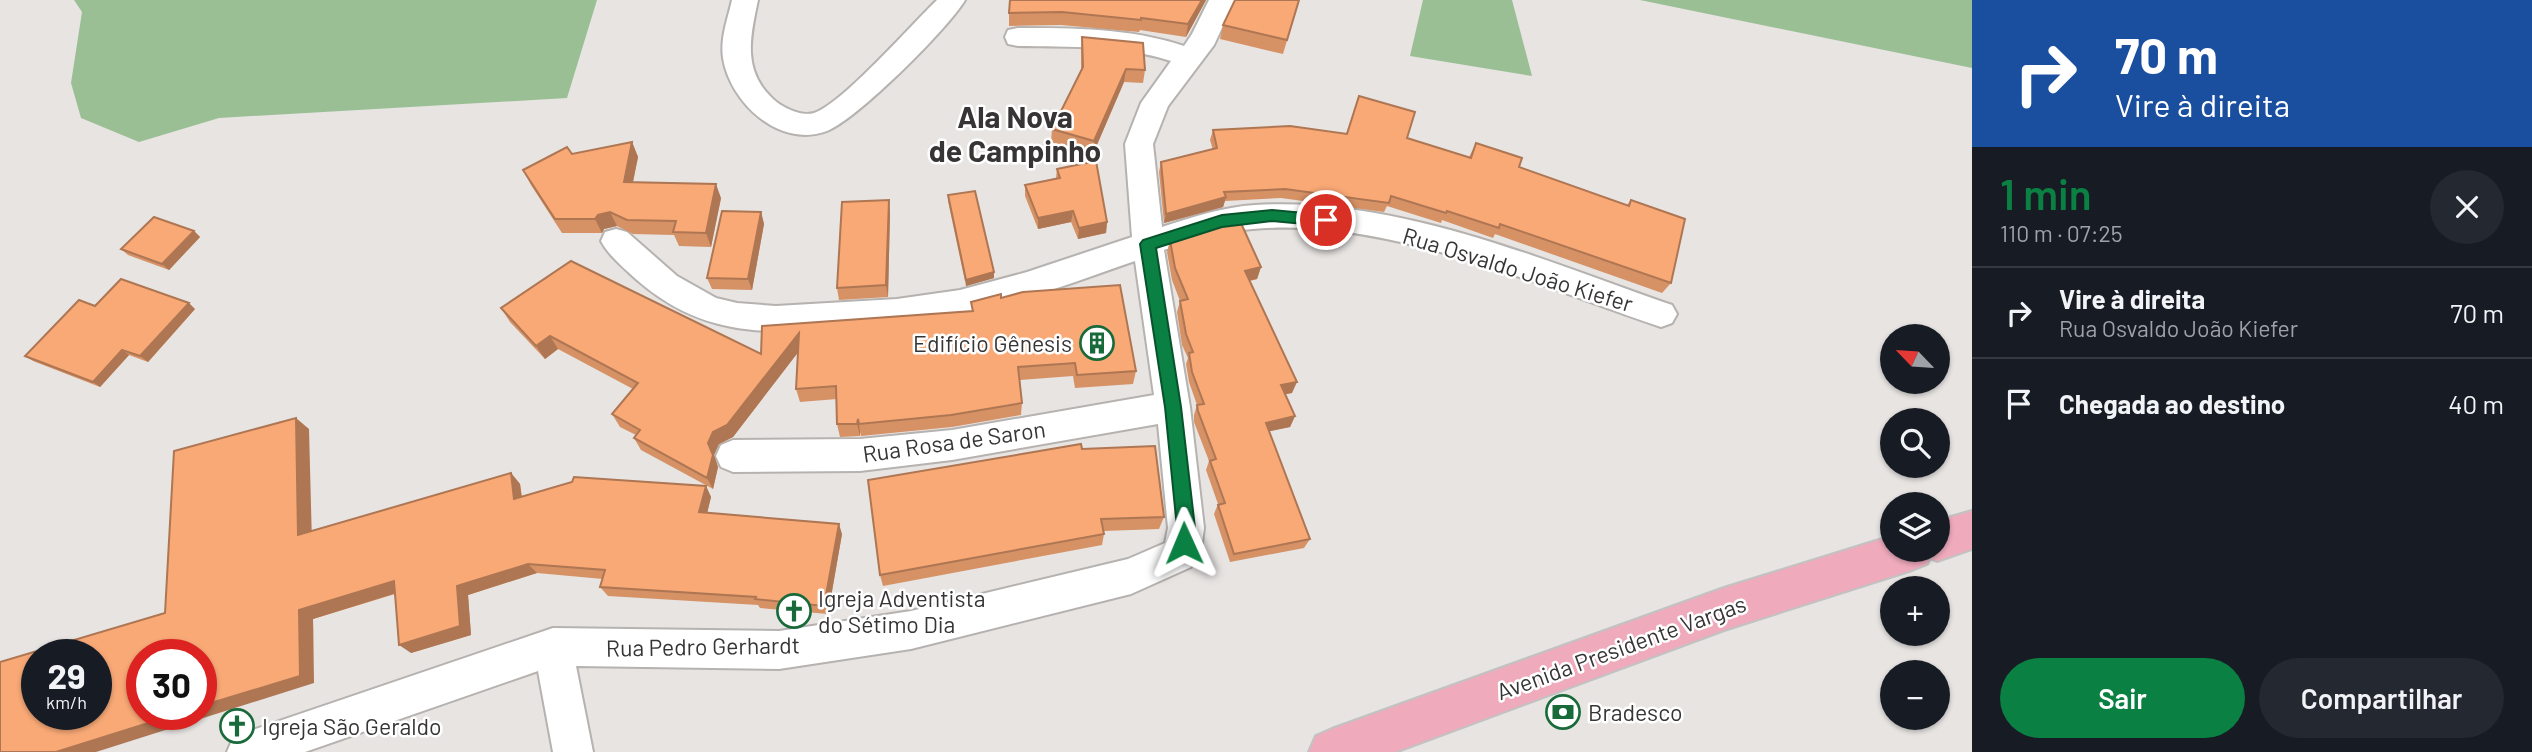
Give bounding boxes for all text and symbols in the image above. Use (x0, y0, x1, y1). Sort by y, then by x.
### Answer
text: 70 m (2115, 25, 2218, 84)
icon: right (2000, 28, 2091, 119)
text: Vire à direita (2115, 85, 2290, 123)
district label: Ala Nova de Campinho (929, 98, 1101, 168)
text: 1 min (2000, 168, 2092, 218)
button: close (2430, 170, 2504, 244)
pin (1296, 190, 1356, 250)
icon: arrive (1307, 201, 1345, 239)
text: 110 m · 07:25 (2000, 219, 2123, 247)
street label: Rua Osvaldo João Kiefer (1400, 221, 1637, 318)
text: Vire à direita (2059, 283, 2205, 314)
icon: right (2000, 294, 2038, 332)
text: 70 m (2450, 297, 2504, 328)
text: Rua Osvaldo João Kiefer (2059, 314, 2298, 342)
building icon: Edifício Gênesis (1078, 324, 1116, 362)
north arrow (1880, 324, 1950, 394)
map controls (1880, 324, 1950, 730)
place label: Edifício Gênesis (913, 329, 1072, 357)
icon: arrive (2000, 385, 2038, 423)
text: Chegada ao destino (2059, 388, 2285, 419)
text: 40 m (2448, 388, 2504, 419)
button: search (1880, 408, 1950, 478)
street label: Rua Rosa de Saron (861, 414, 1047, 468)
button: layers (1880, 492, 1950, 562)
position arrow (1147, 506, 1221, 580)
button: + (1880, 576, 1950, 646)
place label: Igreja Adventista do Sétimo Dia (818, 584, 986, 638)
street label: Avenida Presidente Vargas (1492, 589, 1750, 705)
church icon: Igreja Adventista do Sétimo Dia (775, 592, 813, 630)
street label: Rua Pedro Gerhardt (606, 630, 800, 662)
speed limit sign: 30 (126, 639, 217, 730)
text: 29 (47, 654, 86, 696)
button: Sair (2000, 658, 2245, 738)
button: Compartilhar (2259, 658, 2504, 738)
button: − (1880, 660, 1950, 730)
text: km/h (46, 691, 87, 713)
bank icon: Bradesco (1544, 693, 1582, 731)
place label: Bradesco (1588, 698, 1683, 726)
church icon: Igreja São Geraldo (218, 707, 256, 745)
place label: Igreja São Geraldo (262, 712, 442, 740)

